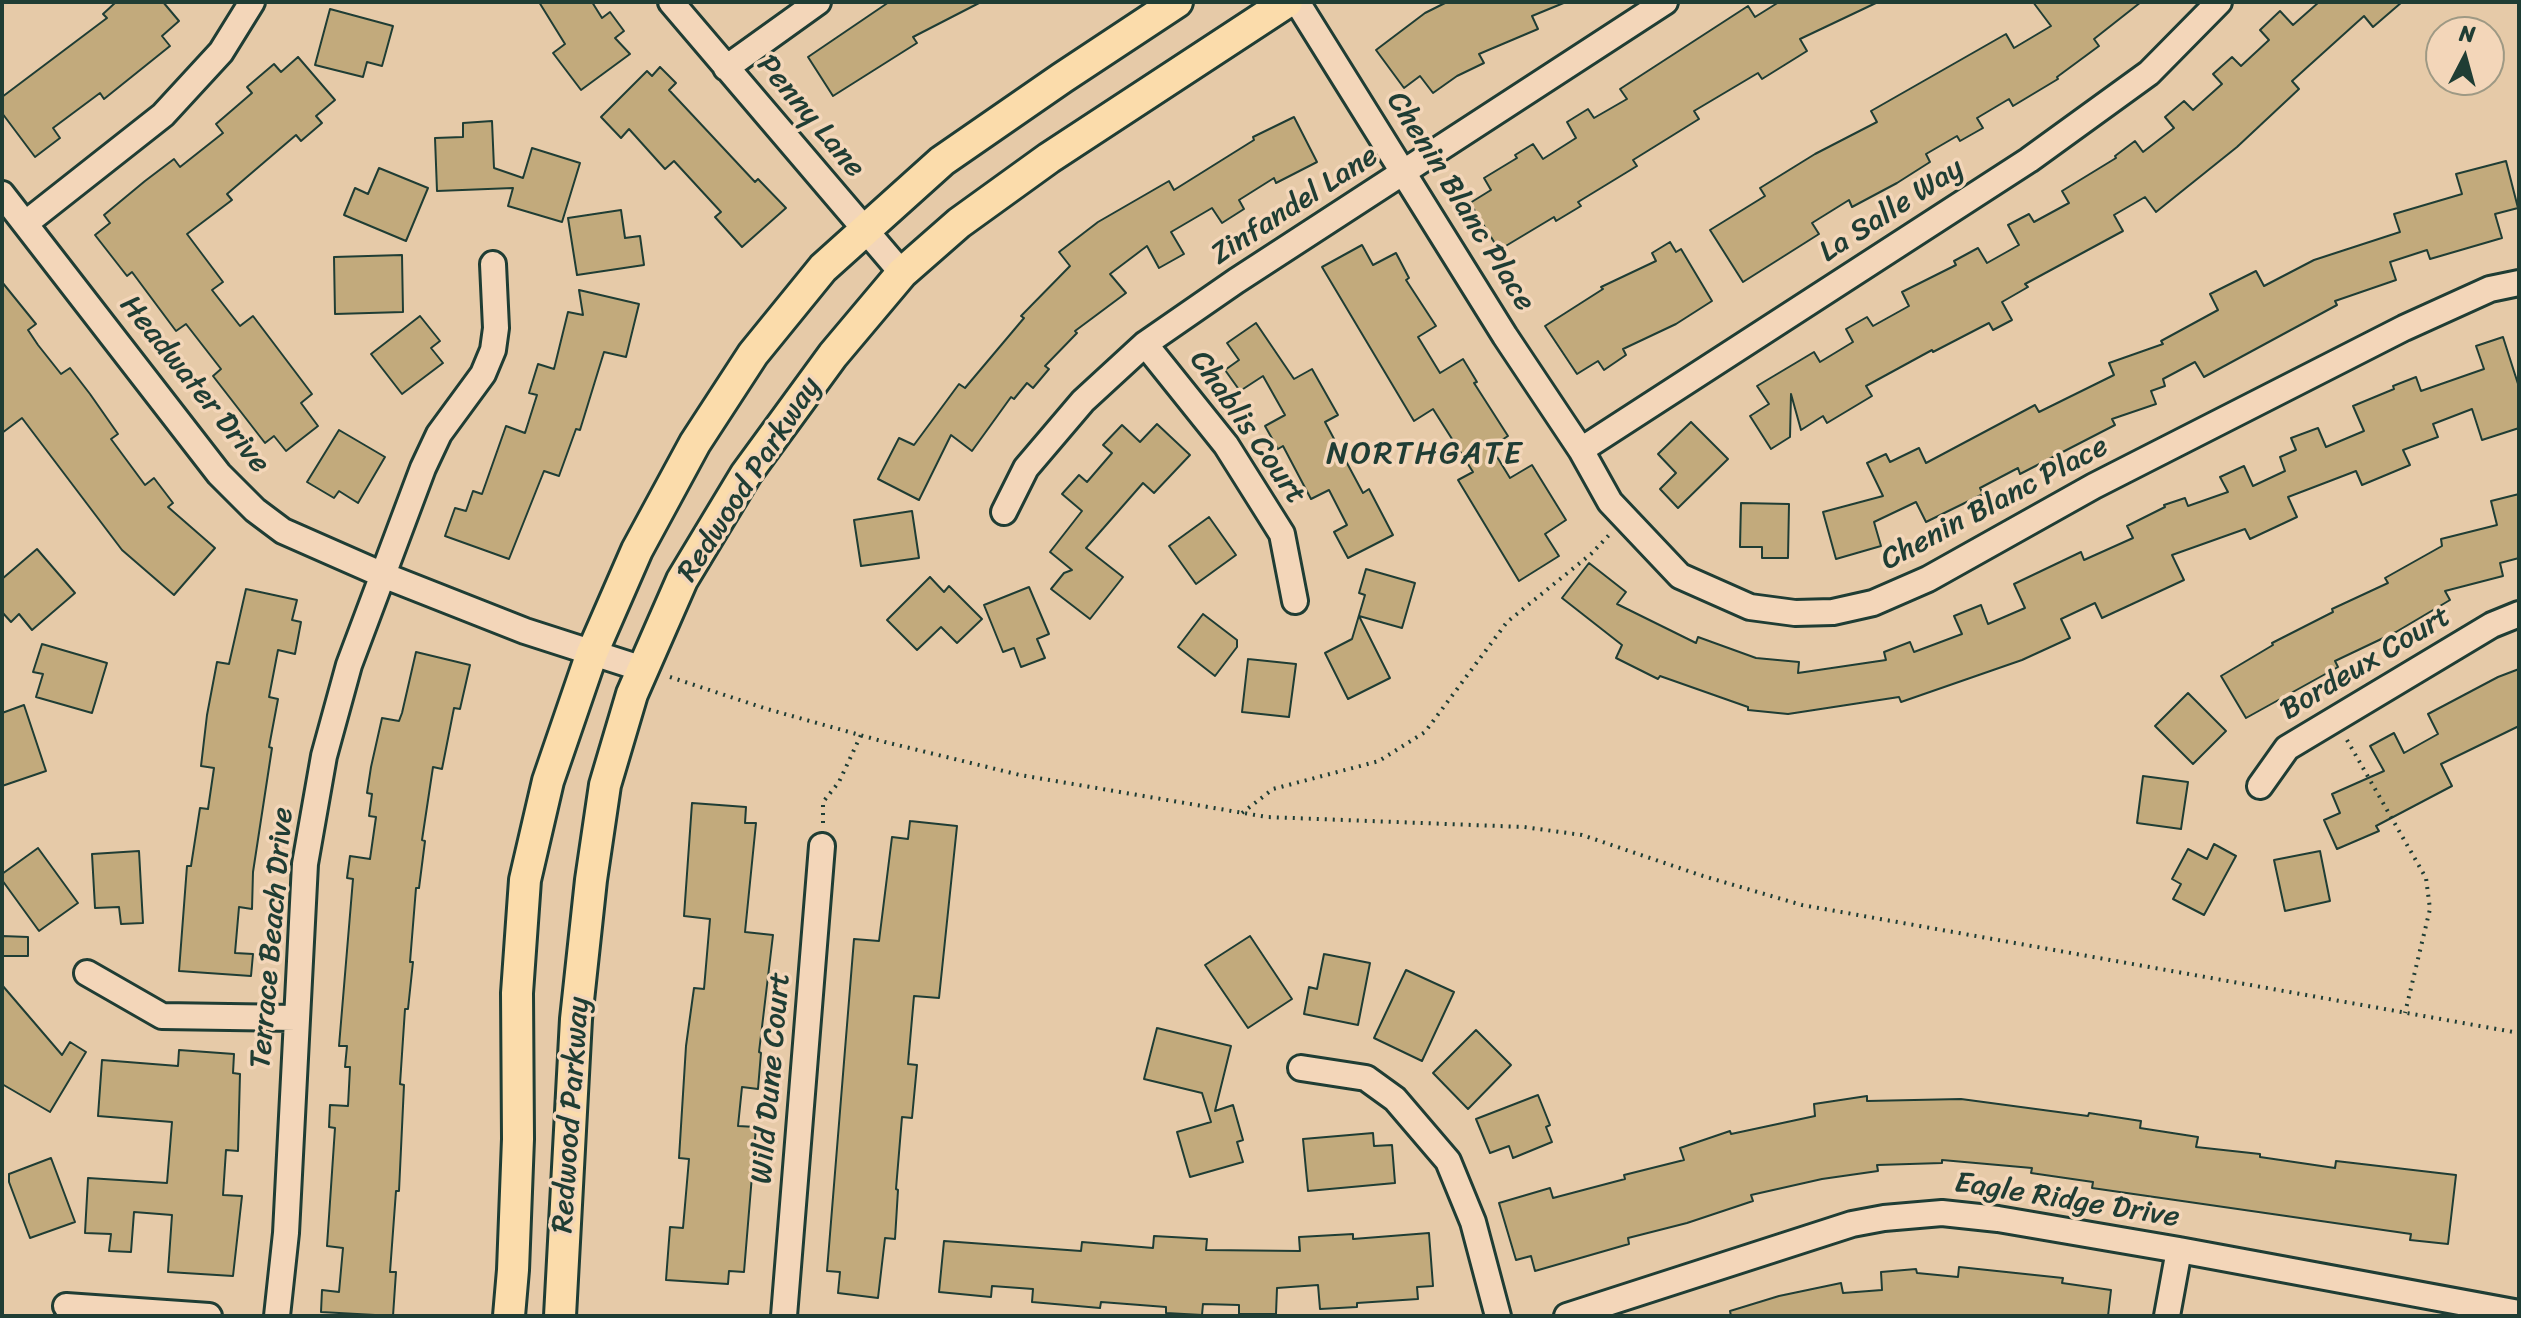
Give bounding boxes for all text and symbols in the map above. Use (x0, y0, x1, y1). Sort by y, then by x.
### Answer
text: N (2458, 13, 2477, 54)
north arrow (2425, 16, 2505, 96)
street label: Penny Lane (748, 48, 872, 186)
street label: Chenin Blanc Place (1378, 86, 1542, 318)
street label: Zinfandel Lane (1205, 139, 1385, 273)
street label: La Salle Way (1813, 151, 1971, 271)
street label: Headwater Drive (111, 289, 277, 481)
street label: Chablis Court (1181, 344, 1313, 512)
street label: Redwood Parkway (670, 371, 830, 589)
street label: Chenin Blanc Place (1875, 429, 2115, 579)
district label: NORTHGATE (1328, 436, 1522, 474)
street label: Bordeux Court (2274, 599, 2458, 729)
street label: Terrace Beach Drive (244, 806, 302, 1070)
street label: Wild Dune Court (745, 971, 799, 1185)
street label: Redwood Parkway (546, 996, 598, 1234)
street label: Eagle Ridge Drive (1952, 1165, 2182, 1237)

